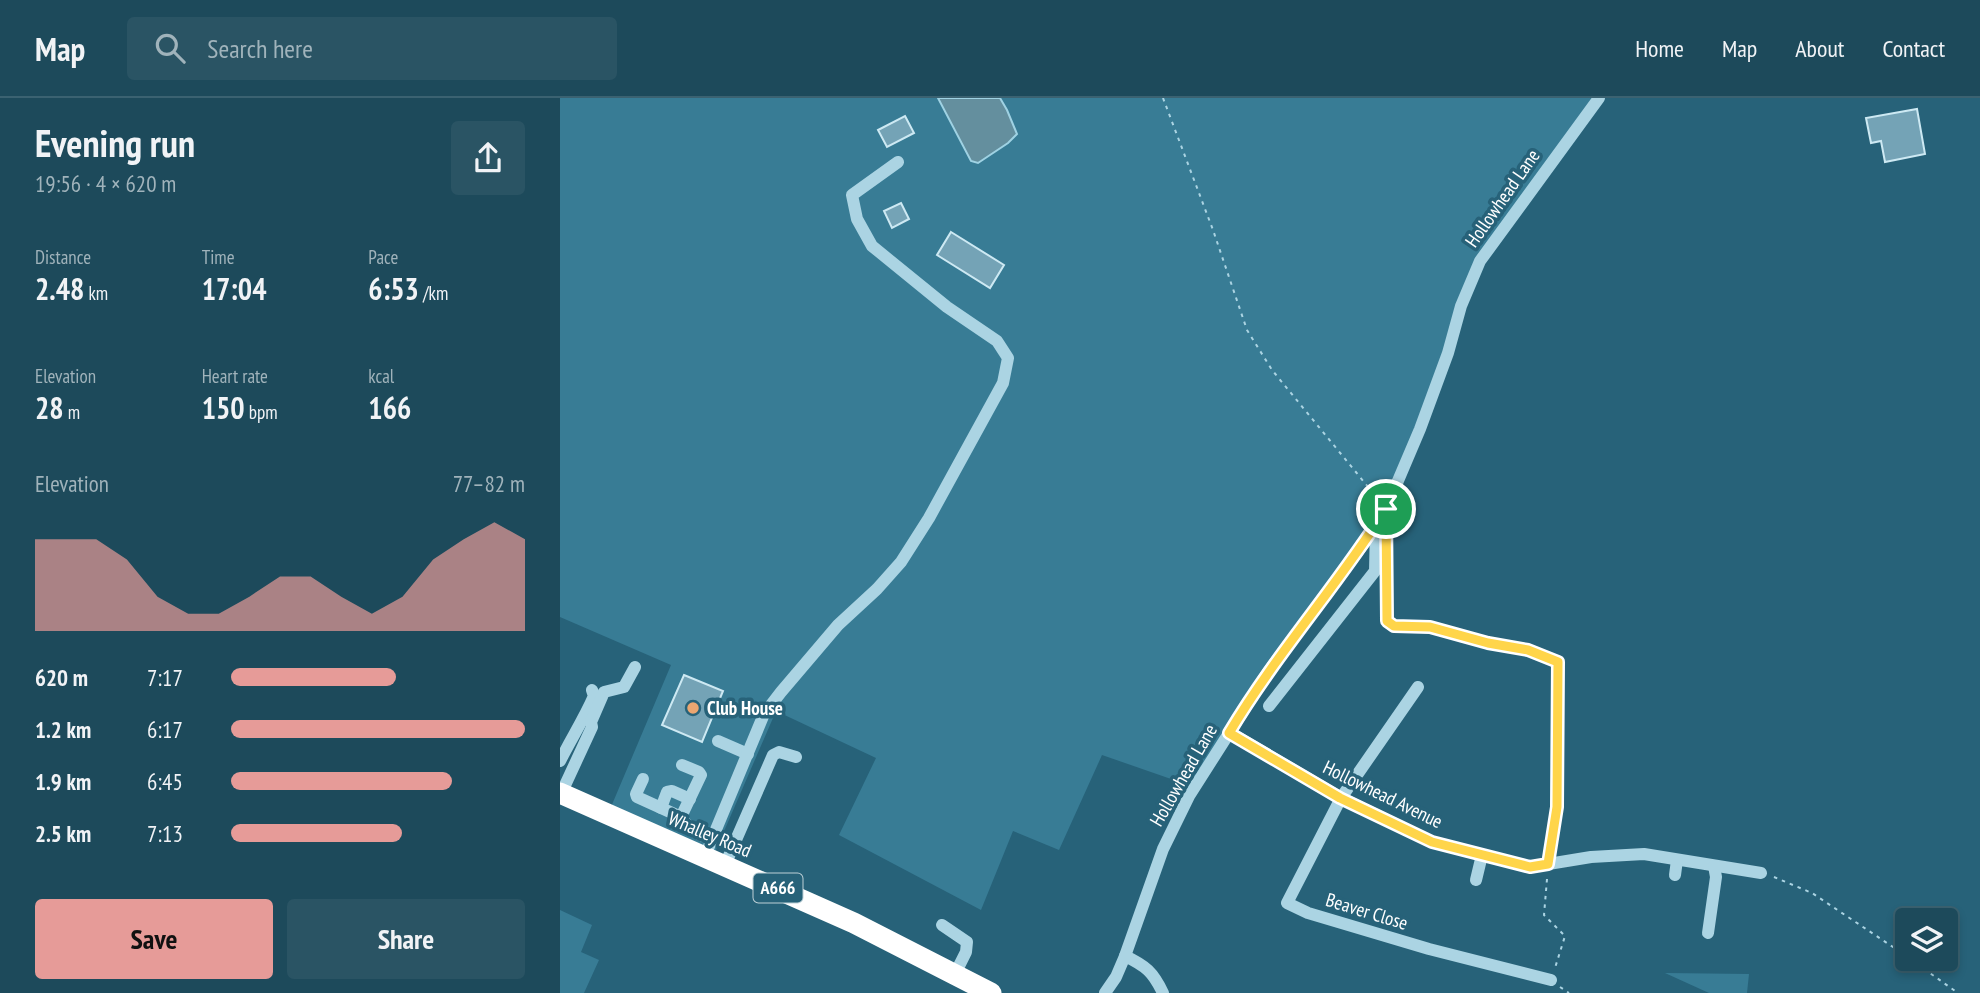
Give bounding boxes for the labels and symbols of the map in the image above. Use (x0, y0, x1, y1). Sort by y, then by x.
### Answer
street label: Hollowhead Lane (1459, 144, 1545, 252)
pin (1356, 479, 1416, 539)
place label: Club House (707, 696, 783, 720)
marker: Club House (685, 700, 701, 716)
street label: Hollowhead Lane (1144, 720, 1222, 830)
street label: Hollowhead Avenue (1319, 755, 1447, 833)
street label: Whalley Road (665, 806, 755, 862)
road number: A666 (754, 874, 802, 902)
street label: Beaver Close (1323, 887, 1411, 935)

